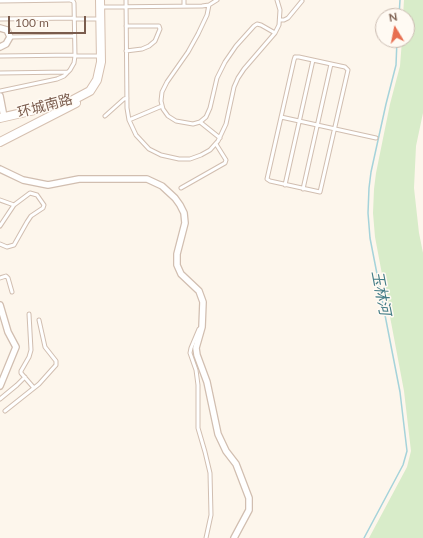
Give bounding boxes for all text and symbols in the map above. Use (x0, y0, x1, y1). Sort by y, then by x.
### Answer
scale bar (10, 8, 88, 34)
north arrow (375, 8, 415, 48)
text: N (388, 10, 398, 24)
text: 100 m (15, 15, 49, 30)
street label: 环城南路 (16, 91, 74, 121)
water label: 玉林河 (368, 269, 394, 317)

